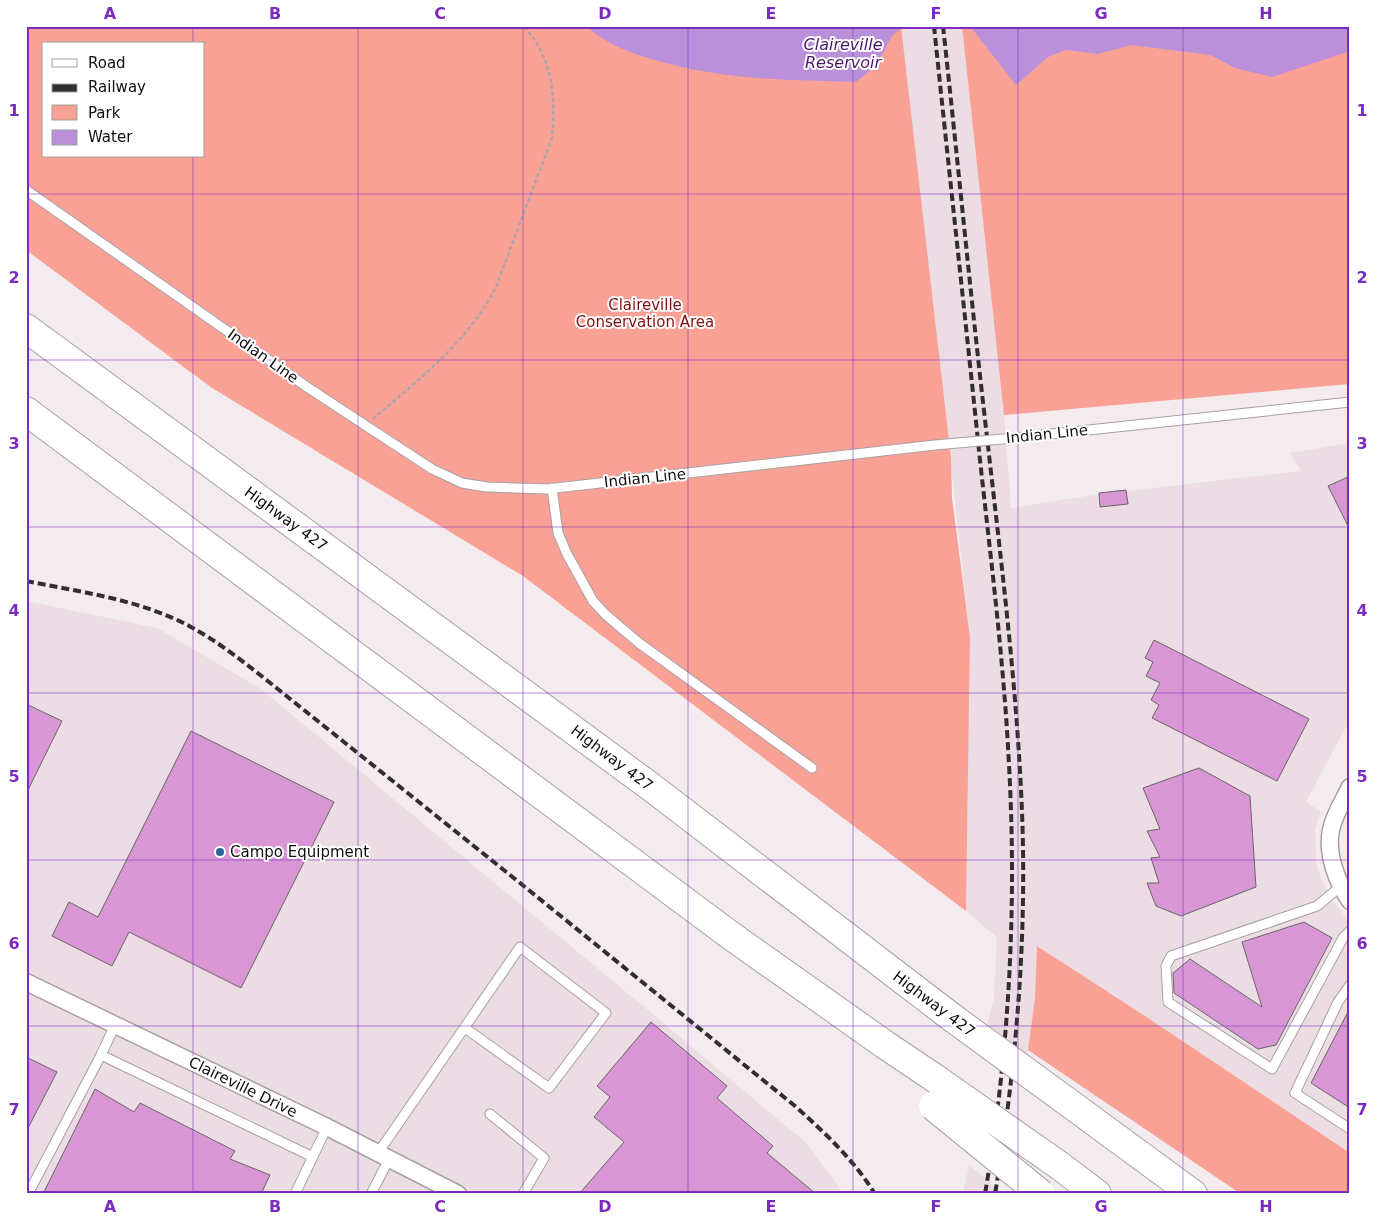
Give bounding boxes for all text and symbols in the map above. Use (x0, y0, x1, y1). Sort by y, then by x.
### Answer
text: A (104, 4, 117, 23)
text: B (269, 4, 281, 23)
text: C (434, 4, 446, 23)
text: D (598, 4, 612, 23)
text: E (766, 4, 776, 23)
text: F (931, 4, 941, 23)
text: G (1094, 4, 1108, 23)
text: H (1259, 4, 1273, 23)
water label: Claireville Reservoir (804, 35, 883, 72)
legend (42, 42, 205, 158)
text: Road (88, 54, 126, 72)
text: Railway (88, 78, 146, 96)
text: 1 (8, 101, 20, 120)
text: 1 (1356, 101, 1368, 120)
text: Park (88, 104, 121, 122)
text: Water (88, 128, 133, 146)
text: 2 (8, 268, 20, 287)
text: 2 (1356, 268, 1368, 287)
park label: Claireville Conservation Area (576, 296, 714, 331)
street label: Indian Line (224, 325, 302, 387)
street label: Indian Line (1005, 421, 1089, 447)
text: 3 (8, 434, 20, 453)
text: 3 (1356, 434, 1368, 453)
street label: Indian Line (603, 465, 687, 491)
street label: Highway 427 (241, 483, 331, 555)
text: 4 (8, 601, 20, 620)
text: 4 (1356, 601, 1368, 620)
street label: Highway 427 (567, 721, 657, 795)
text: 5 (8, 767, 20, 786)
text: 5 (1356, 767, 1368, 786)
place label: Campo Equipment (230, 843, 369, 861)
marker: Campo Equipment (214, 846, 226, 858)
text: 6 (8, 934, 20, 953)
text: 6 (1356, 934, 1368, 953)
street label: Highway 427 (889, 967, 979, 1041)
street label: Claireville Drive (186, 1053, 300, 1121)
text: 7 (8, 1100, 20, 1119)
text: 7 (1356, 1100, 1368, 1119)
text: A (104, 1197, 117, 1216)
text: B (269, 1197, 281, 1216)
text: C (434, 1197, 446, 1216)
text: D (598, 1197, 612, 1216)
text: E (766, 1197, 776, 1216)
text: F (931, 1197, 941, 1216)
text: G (1094, 1197, 1108, 1216)
text: H (1259, 1197, 1273, 1216)

